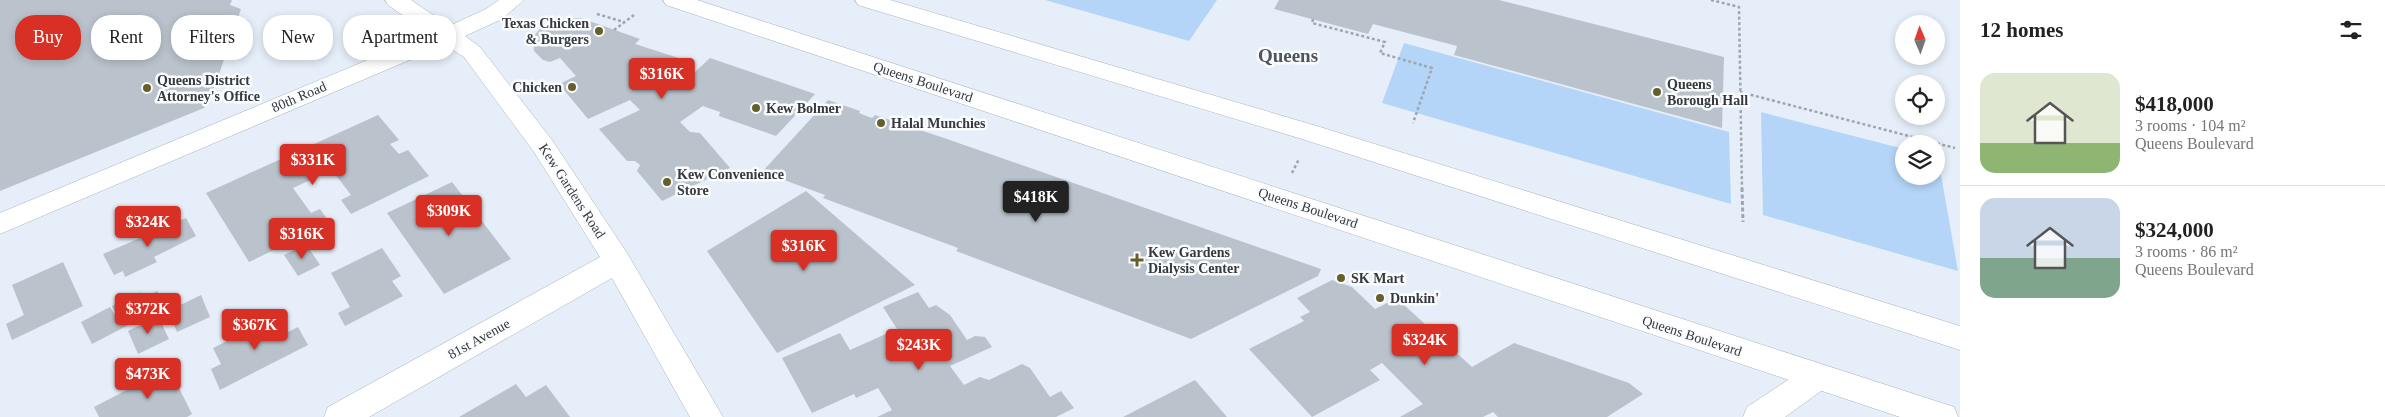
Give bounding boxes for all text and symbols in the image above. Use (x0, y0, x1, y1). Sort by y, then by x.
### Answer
chip: Buy (15, 15, 81, 60)
chip: Rent (91, 15, 161, 60)
chip: Filters (171, 15, 253, 60)
chip: New (263, 15, 333, 60)
chip: Apartment (343, 15, 456, 60)
north arrow (1895, 15, 1945, 65)
map controls (1895, 15, 1945, 185)
place label: Texas Chicken & Burgers (502, 16, 590, 47)
icon: filters (2337, 16, 2365, 44)
text: 12 homes (1980, 18, 2063, 42)
marker: Texas Chicken & Burgers (593, 25, 605, 37)
district label: Queens (1258, 45, 1318, 66)
pin: $316K (627, 58, 697, 100)
street label: Queens Boulevard (871, 59, 975, 105)
text: $316K (640, 65, 684, 82)
place label: Queens District Attorney's Office (157, 73, 260, 104)
button: locate (1895, 75, 1945, 125)
place label: Queens Borough Hall (1667, 77, 1748, 108)
street label: 80th Road (269, 79, 329, 115)
place label: Chicken (512, 80, 562, 95)
marker: Chicken (566, 81, 578, 93)
marker: Queens District Attorney's Office (141, 82, 153, 94)
marker: Queens Borough Hall (1651, 86, 1663, 98)
text: $418,000 (2135, 92, 2214, 116)
icon: home (2020, 93, 2080, 153)
place label: Kew Bolmer (766, 101, 841, 116)
marker: Kew Bolmer (750, 102, 762, 114)
place label: Halal Munchies (891, 116, 986, 131)
marker: Halal Munchies (875, 117, 887, 129)
text: 3 rooms · 104 m² (2135, 117, 2246, 134)
button: layers (1895, 135, 1945, 185)
text: Queens Boulevard (2135, 135, 2254, 152)
street label: Kew Gardens Road (536, 141, 608, 241)
pin: $331K (278, 144, 348, 186)
text: $331K (291, 151, 335, 168)
place label: Kew Convenience Store (677, 167, 784, 198)
marker: Kew Convenience Store (661, 176, 673, 188)
pin: $418K (1001, 180, 1071, 223)
street label: Queens Boulevard (1256, 185, 1360, 231)
text: $418K (1014, 188, 1058, 205)
pin: $309K (414, 194, 484, 237)
text: $309K (427, 202, 471, 219)
pin: $324K (113, 206, 183, 248)
text: $324K (126, 213, 170, 230)
pin: $316K (267, 218, 337, 260)
icon: home (2020, 218, 2080, 278)
text: $324,000 (2135, 218, 2214, 242)
text: $316K (280, 225, 324, 242)
pin: $316K (769, 230, 839, 272)
text: $316K (782, 237, 826, 254)
text: 3 rooms · 86 m² (2135, 243, 2238, 260)
place label: Kew Gardens Dialysis Center (1148, 245, 1239, 276)
marker: Kew Gardens Dialysis Center (1130, 253, 1144, 267)
text: Queens Boulevard (2135, 261, 2254, 278)
place label: SK Mart (1351, 271, 1405, 286)
marker: SK Mart (1335, 272, 1347, 284)
place label: Dunkin' (1390, 291, 1439, 306)
pin: $372K (113, 292, 183, 335)
marker: Dunkin' (1374, 292, 1386, 304)
text: $372K (126, 300, 170, 317)
pin: $367K (220, 308, 290, 351)
street label: Queens Boulevard (1640, 313, 1744, 359)
text: $367K (233, 316, 277, 333)
street label: 81st Avenue (445, 316, 513, 362)
pin: $324K (1390, 324, 1460, 366)
pin: $243K (884, 328, 954, 371)
text: $324K (1403, 331, 1447, 348)
text: $243K (897, 336, 941, 353)
pin: $473K (113, 358, 183, 400)
text: $473K (126, 365, 170, 382)

